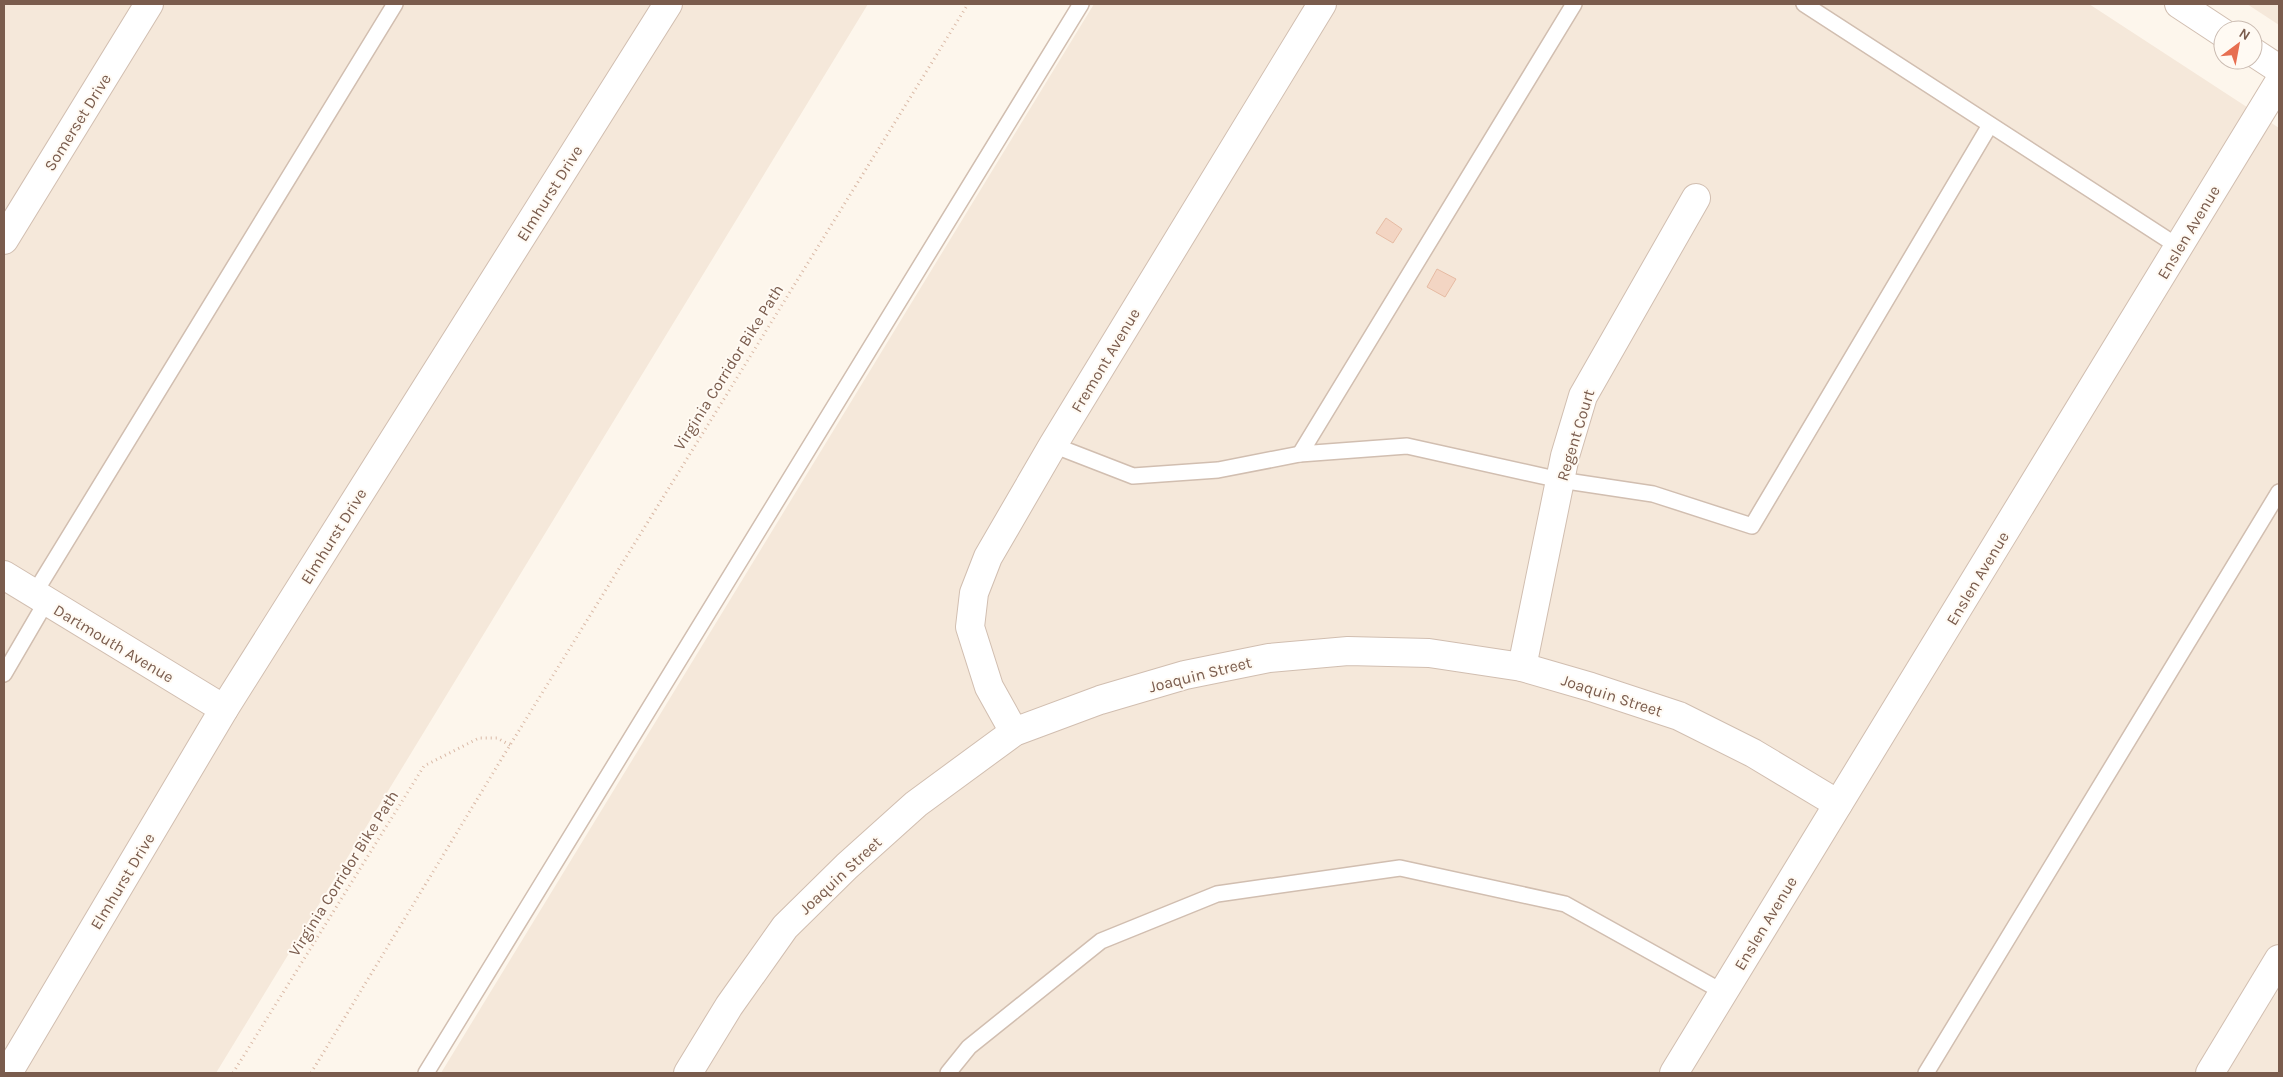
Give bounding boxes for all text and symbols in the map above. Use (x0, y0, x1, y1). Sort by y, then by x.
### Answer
north arrow (2213, 20, 2263, 70)
text: N (2236, 25, 2253, 44)
street label: Somerset Drive (40, 70, 115, 174)
street label: Elmhurst Drive (512, 142, 586, 245)
street label: Enslen Avenue (2153, 182, 2224, 283)
street label: Virginia Corridor Bike Path (670, 281, 787, 454)
street label: Fremont Avenue (1067, 305, 1144, 416)
street label: Regent Court (1553, 387, 1598, 483)
street label: Elmhurst Drive (296, 485, 370, 588)
street label: Enslen Avenue (1942, 528, 2013, 629)
street label: Dartmouth Avenue (50, 600, 177, 687)
street label: Joaquin Street (1147, 653, 1253, 696)
street label: Joaquin Street (1559, 670, 1665, 721)
street label: Virginia Corridor Bike Path (285, 787, 402, 960)
street label: Elmhurst Drive (86, 830, 159, 933)
street label: Joaquin Street (795, 833, 885, 918)
street label: Enslen Avenue (1730, 873, 1801, 974)

